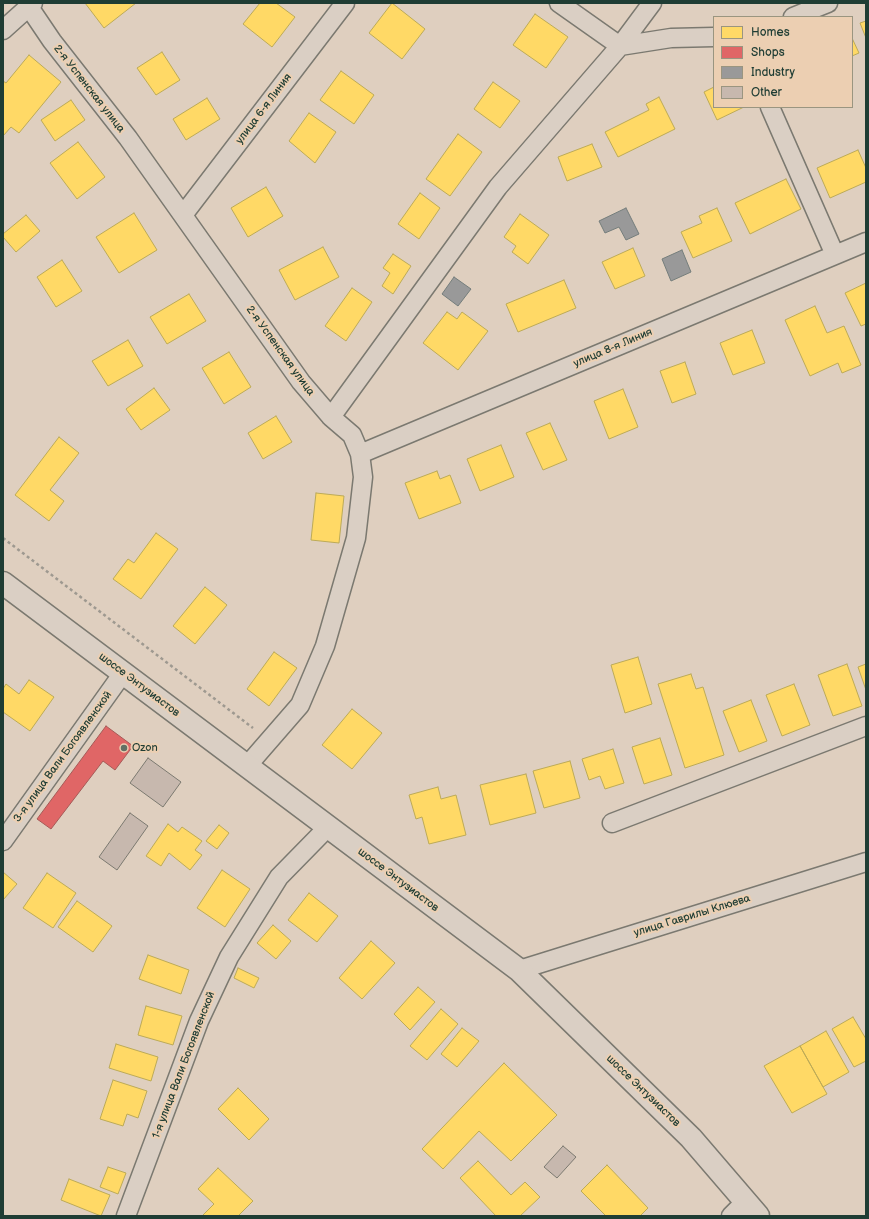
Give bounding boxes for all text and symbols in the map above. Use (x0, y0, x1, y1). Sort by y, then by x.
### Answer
legend (713, 16, 853, 108)
text: Homes (751, 25, 790, 40)
street label: 2-я Успенская улица (51, 42, 127, 136)
text: Shops (751, 45, 785, 60)
text: Industry (751, 65, 795, 80)
street label: улица 6-я Линия (233, 71, 295, 147)
text: Other (751, 85, 782, 100)
street label: 2-я Успенская улица (243, 303, 317, 399)
street label: улица 8-я Линия (572, 325, 654, 371)
street label: шоссе Энтузиастов (96, 650, 182, 720)
street label: 3-я улица Вали Богоявленской (11, 689, 115, 825)
place label: Ozon (132, 741, 158, 755)
marker: Ozon (119, 743, 129, 753)
street label: шоссе Энтузиастов (355, 845, 441, 915)
street label: улица Гаврилы Клюева (632, 892, 752, 940)
street label: 1-я улица Вали Богоявленской (150, 990, 218, 1140)
street label: шоссе Энтузиастов (603, 1052, 683, 1130)

